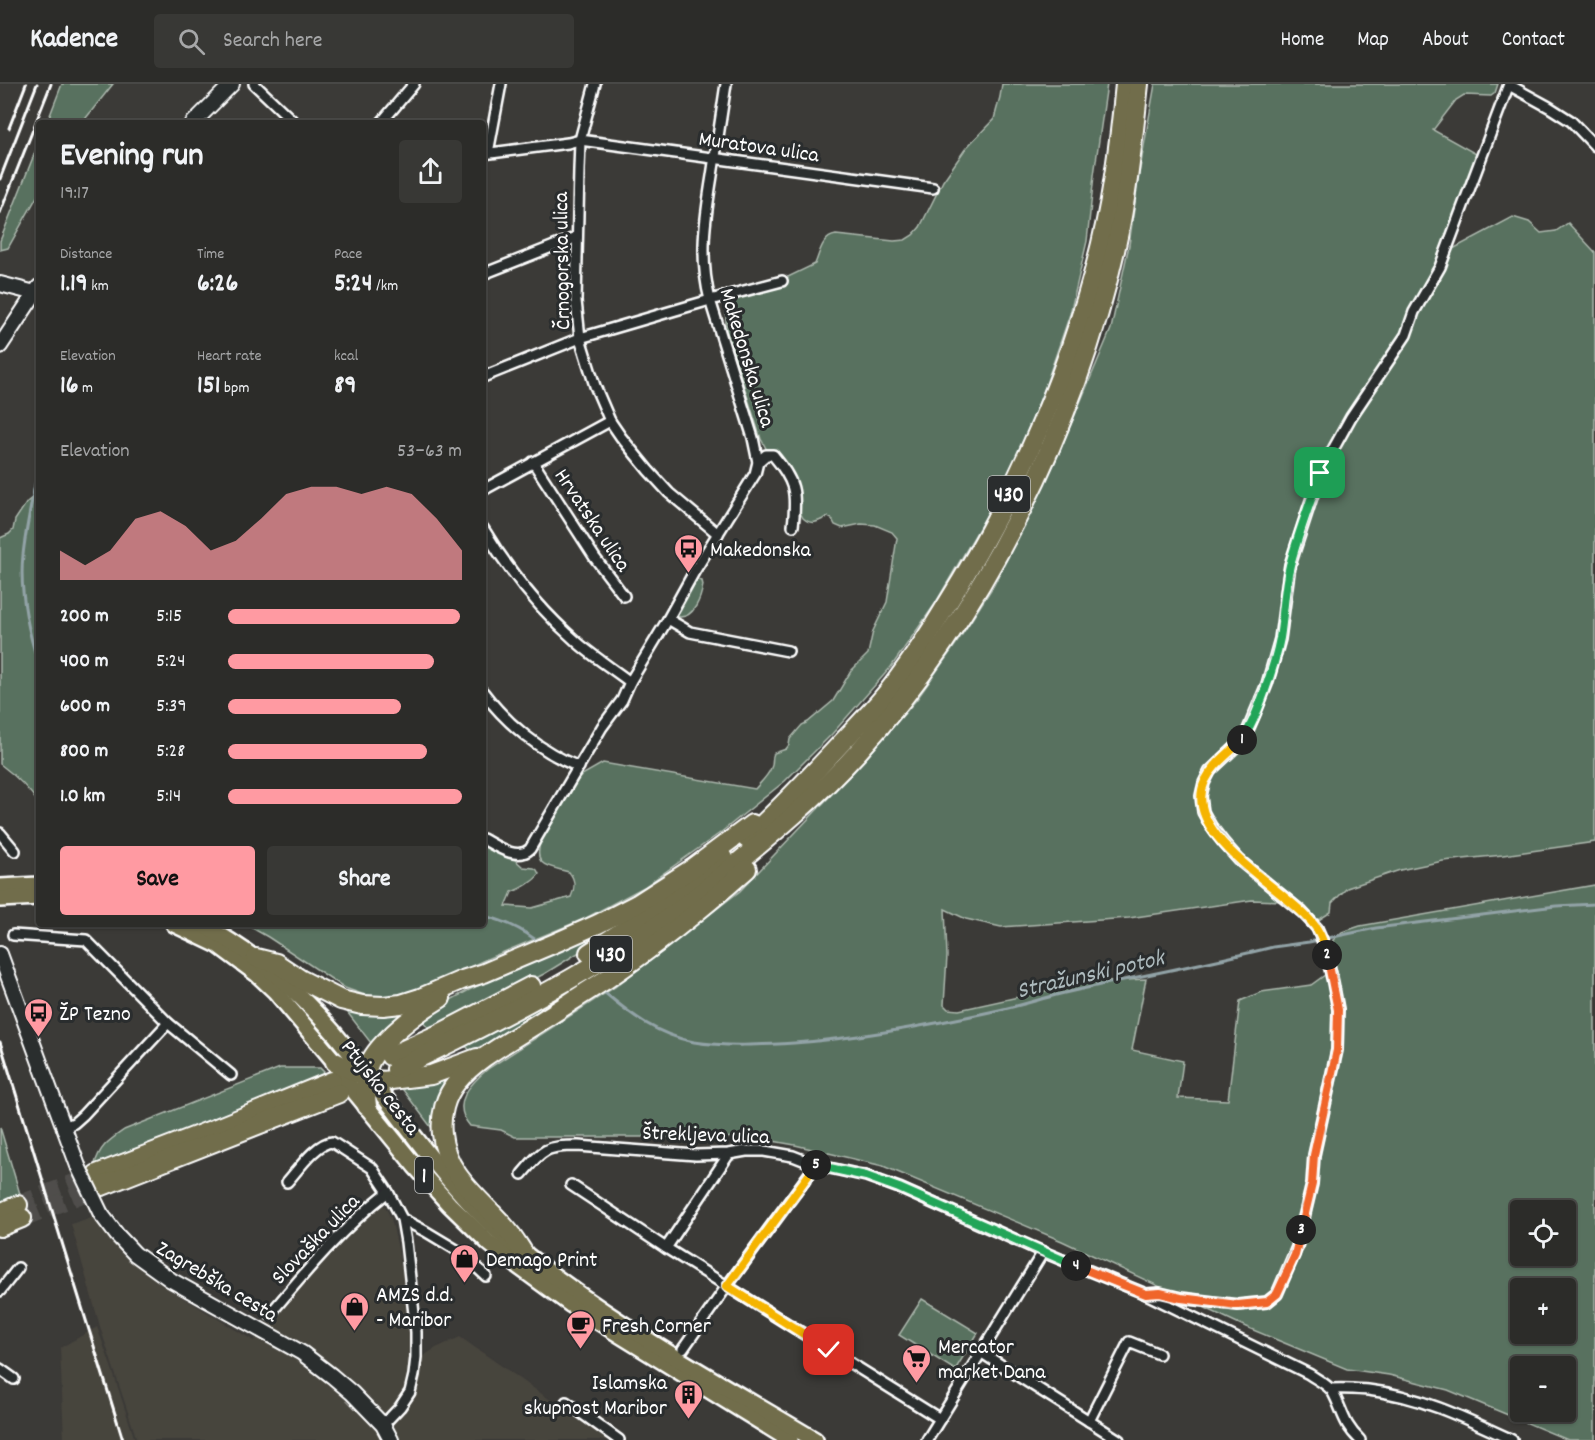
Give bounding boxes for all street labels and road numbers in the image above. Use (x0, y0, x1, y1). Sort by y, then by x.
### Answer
street label: Muratova ulica (696, 125, 821, 172)
street label: Črnogorska ulica (547, 191, 580, 330)
street label: Makedonska ulica (710, 285, 782, 432)
street label: Hrvatska ulica (545, 463, 637, 579)
road number: 430 (988, 476, 1030, 512)
road number: 430 (590, 936, 632, 972)
street label: Ptujska cesta (332, 1034, 427, 1143)
street label: Štrekljeva ulica (642, 1119, 771, 1154)
road number: 1 (415, 1157, 433, 1193)
street label: Slovaška ulica (265, 1187, 368, 1293)
street label: Zagrebška cesta (149, 1234, 284, 1332)

